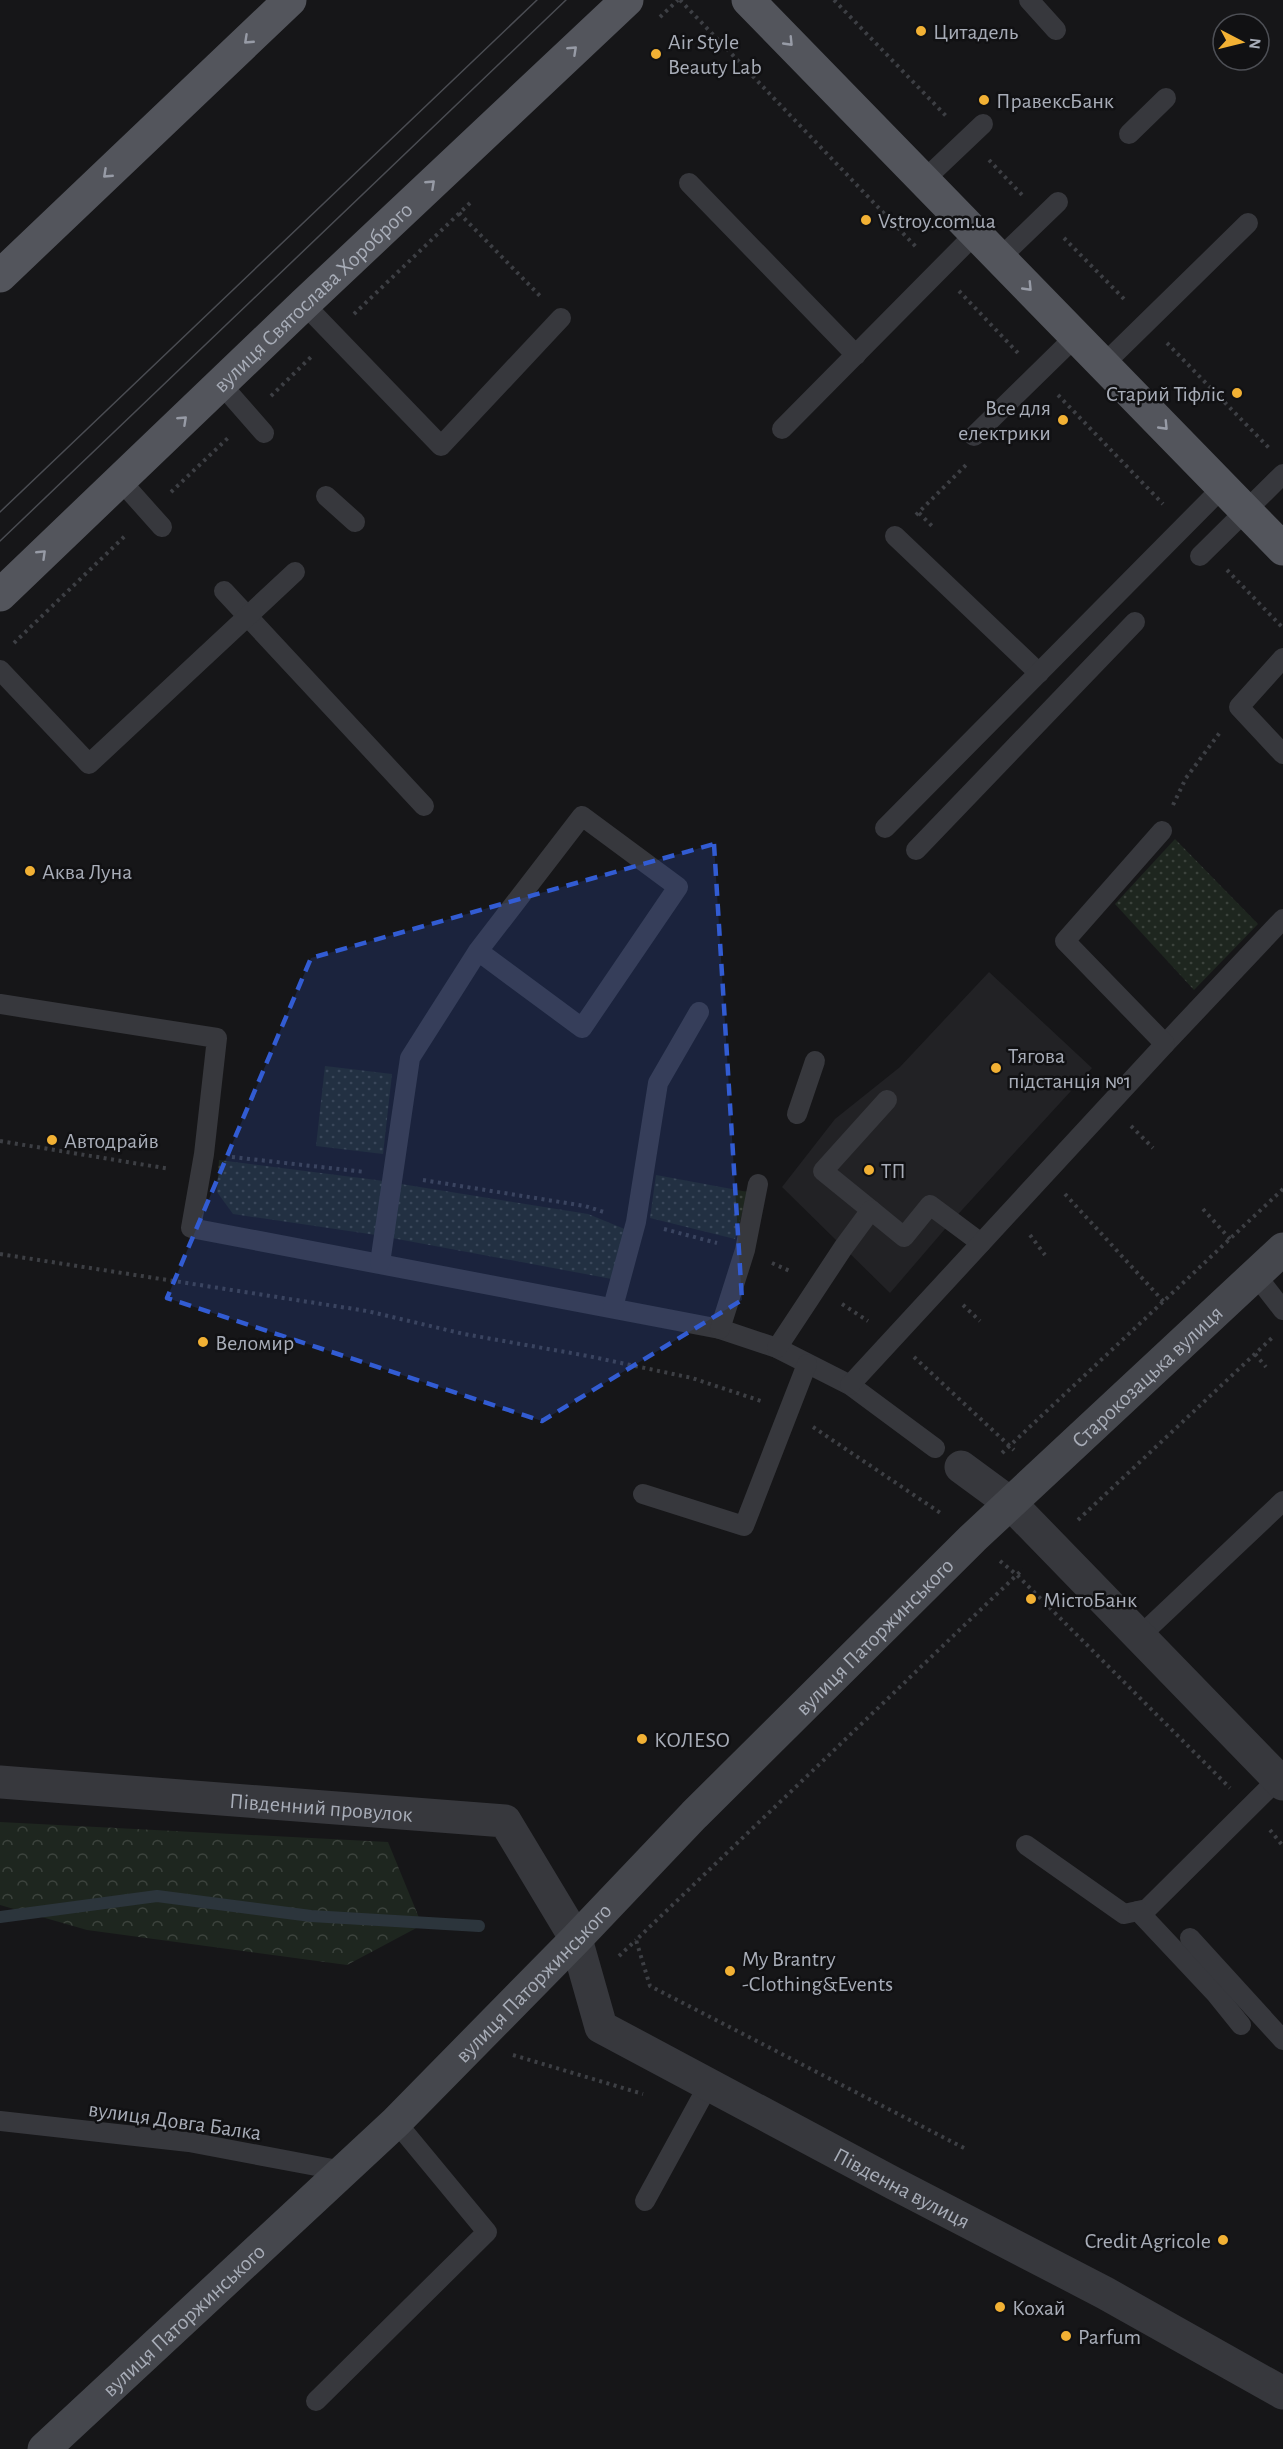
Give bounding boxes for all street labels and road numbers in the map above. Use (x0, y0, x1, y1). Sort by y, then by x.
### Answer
street label: вулиця Святослава Хороброго (209, 198, 417, 397)
street label: Старокозацька вулиця (1068, 1301, 1227, 1452)
street label: вулиця Паторжинського (792, 1554, 958, 1720)
street label: Південний провулок (228, 1790, 413, 1826)
street label: вулиця Паторжинського (451, 1899, 616, 2067)
street label: вулиця Довга Балка (87, 2098, 263, 2144)
street label: Південна вулиця (830, 2144, 974, 2233)
street label: вулиця Паторжинського (99, 2240, 269, 2401)

